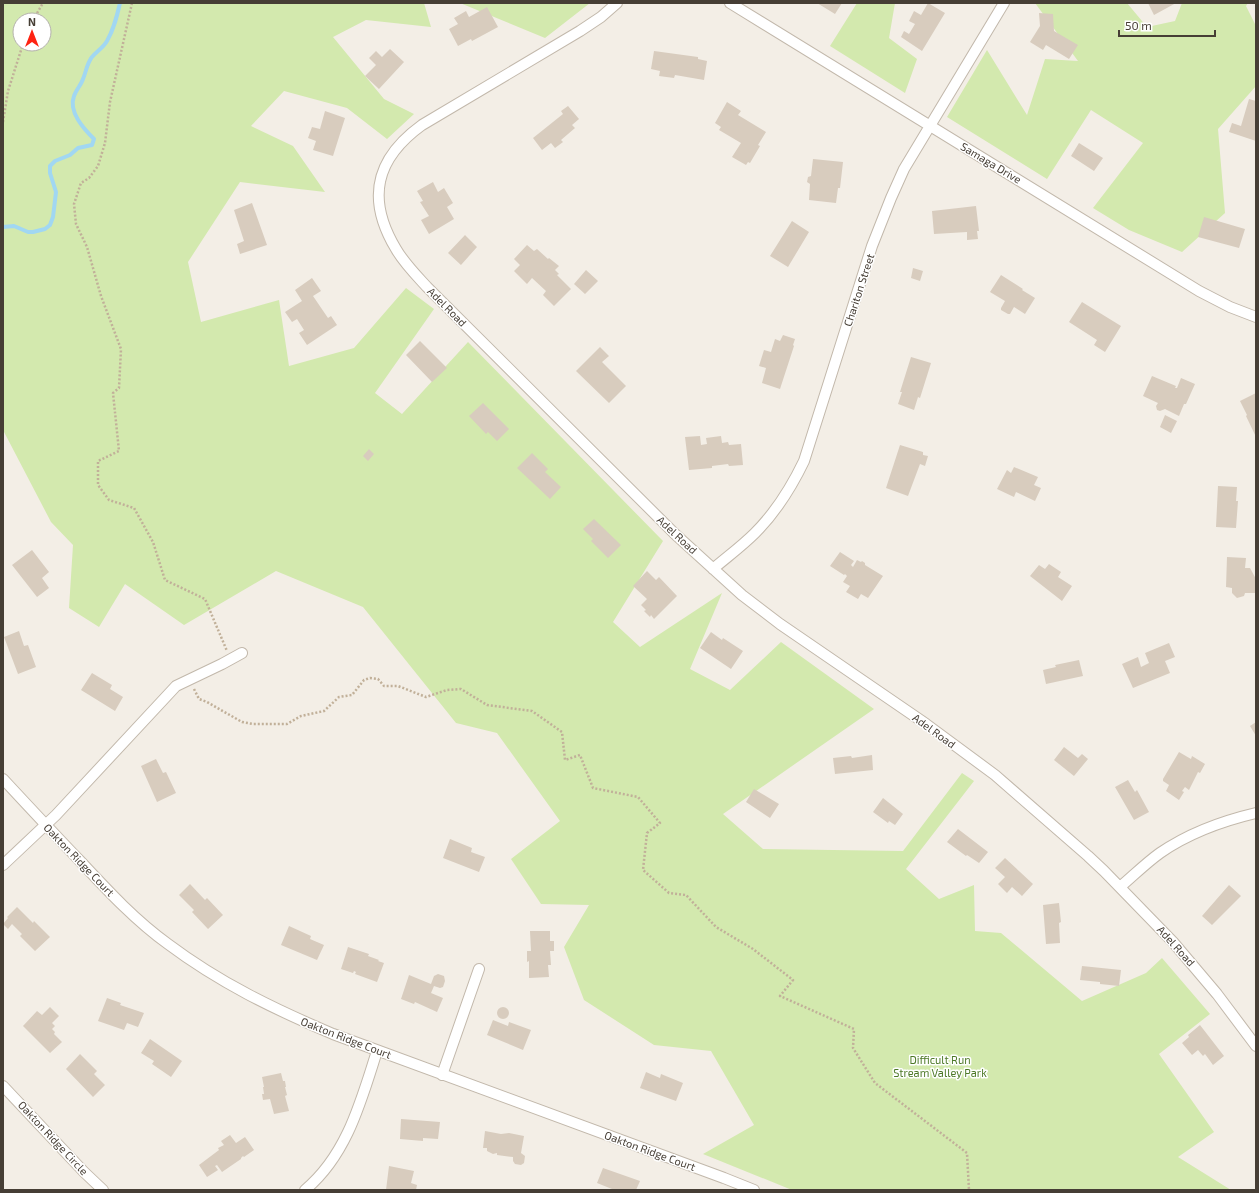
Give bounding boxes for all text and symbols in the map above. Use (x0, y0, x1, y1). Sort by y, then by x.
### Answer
north arrow (12, 12, 52, 52)
scale bar (1119, 12, 1215, 38)
text: N (28, 15, 36, 28)
text: 50 m (1125, 18, 1152, 32)
street label: Samaga Drive (959, 139, 1024, 186)
street label: Chariton Street (841, 252, 876, 328)
street label: Adel Road (425, 284, 470, 329)
street label: Adel Road (655, 513, 700, 556)
street label: Adel Road (910, 711, 958, 751)
street label: Oakton Ridge Court (41, 821, 117, 899)
street label: Adel Road (1155, 923, 1198, 969)
street label: Oakton Ridge Court (299, 1014, 393, 1061)
park label: Difficult Run Stream Valley Park (893, 1053, 987, 1079)
street label: Oakton Ridge Circle (16, 1098, 91, 1177)
street label: Oakton Ridge Court (603, 1128, 697, 1173)

